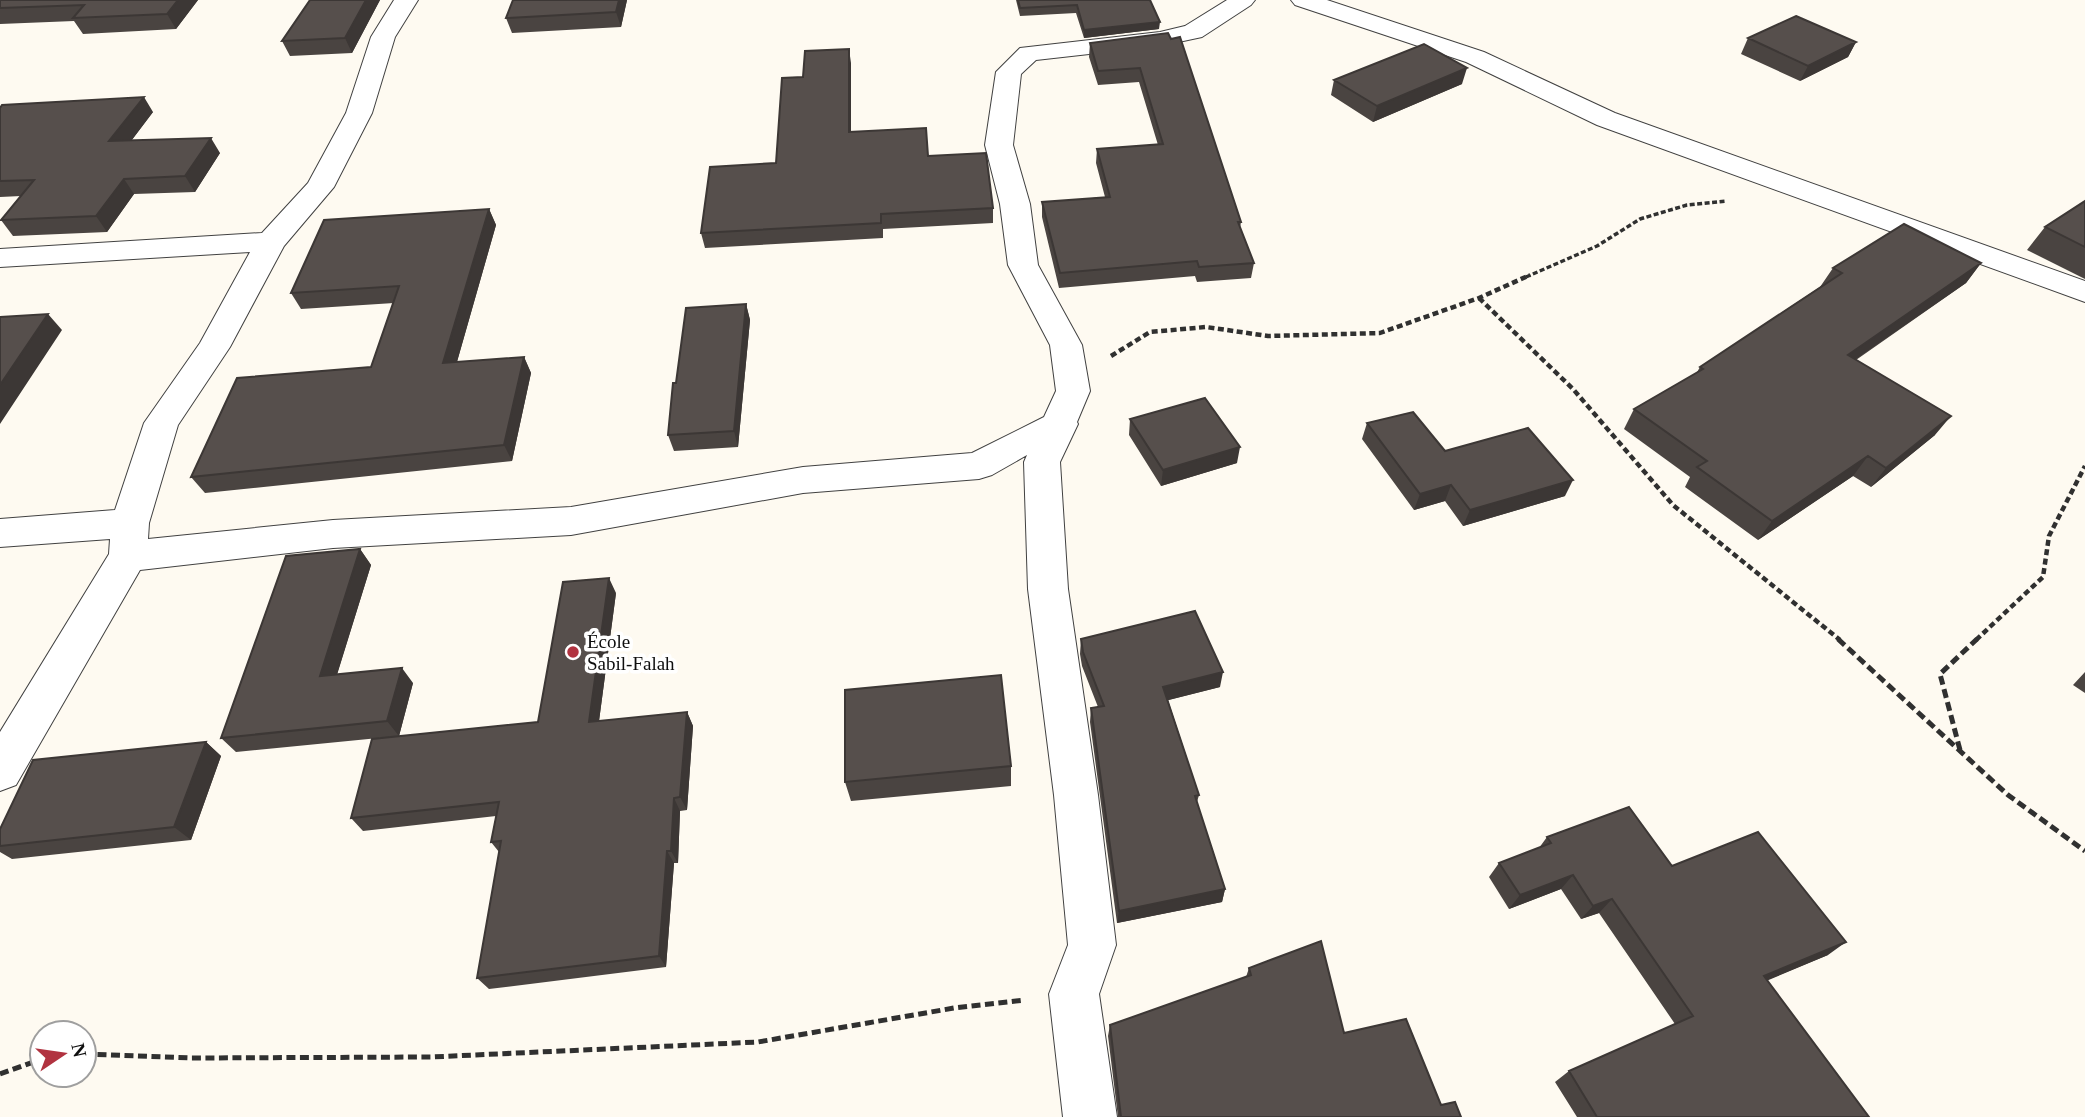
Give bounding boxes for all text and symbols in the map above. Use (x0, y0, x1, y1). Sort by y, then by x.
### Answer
place label: École Sabil-Falah (587, 631, 675, 674)
marker: École Sabil-Falah (565, 644, 581, 660)
north arrow (28, 1019, 98, 1089)
text: N (67, 1041, 91, 1060)

